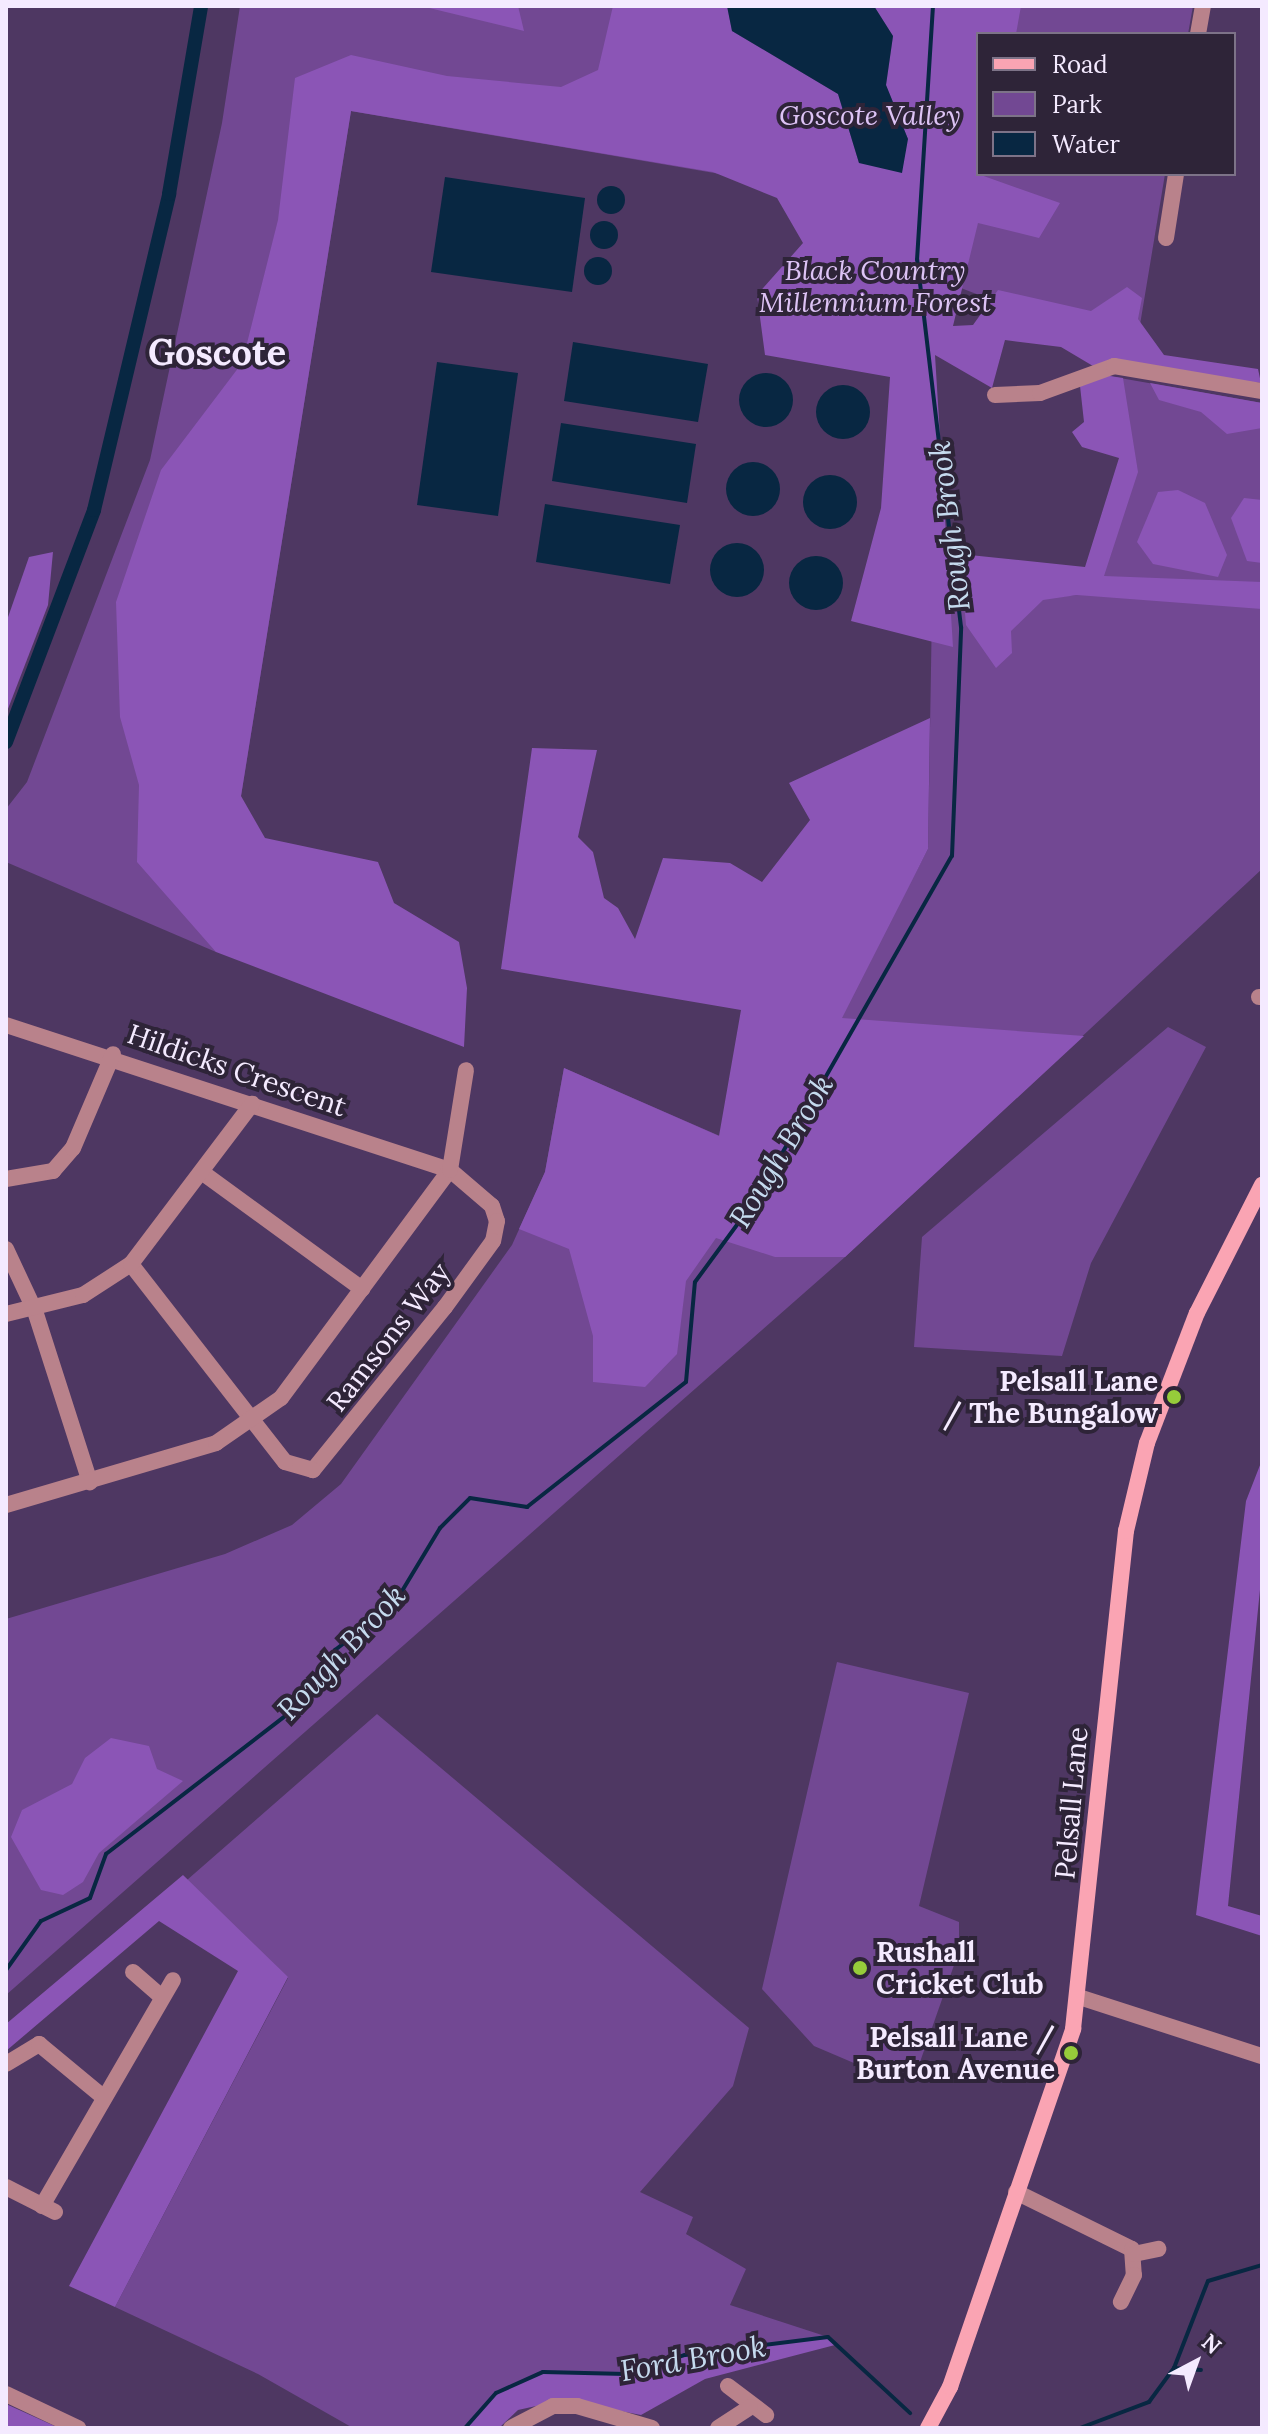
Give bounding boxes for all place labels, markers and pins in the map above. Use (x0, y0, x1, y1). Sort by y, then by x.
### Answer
place label: Pelsall Lane / The Bungalow (942, 1364, 1158, 1430)
marker: Pelsall Lane / The Bungalow (1165, 1388, 1183, 1406)
place label: Rushall Cricket Club (876, 1935, 1044, 2001)
marker: Rushall Cricket Club (851, 1959, 869, 1977)
place label: Pelsall Lane / Burton Avenue (856, 2020, 1055, 2086)
marker: Pelsall Lane / Burton Avenue (1062, 2044, 1080, 2062)

